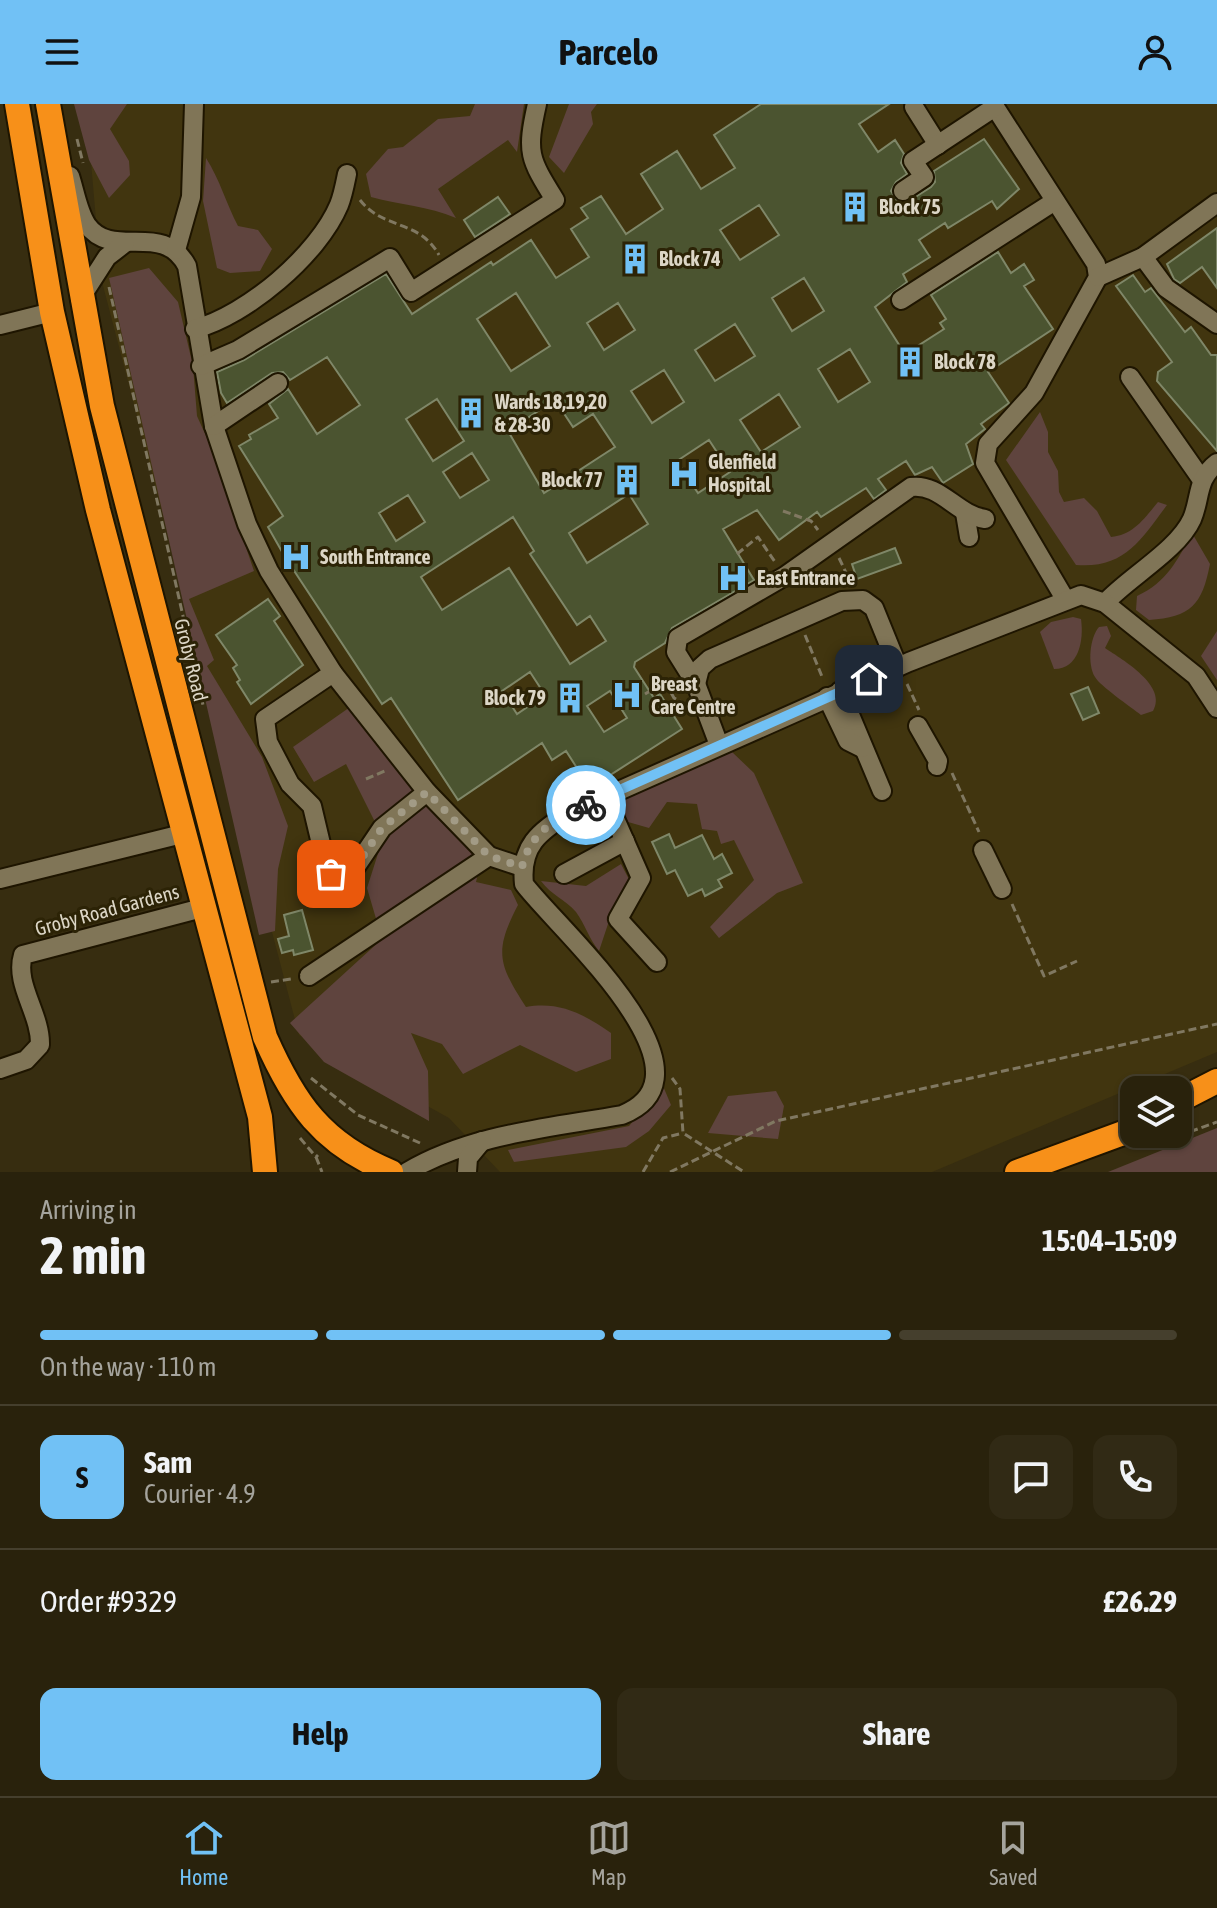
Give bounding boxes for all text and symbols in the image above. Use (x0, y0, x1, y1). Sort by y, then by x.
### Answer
icon: menu (40, 30, 84, 74)
icon: person (1133, 30, 1177, 74)
text: Parcelo (558, 31, 659, 73)
building icon: Block 75 (838, 190, 872, 224)
place label: Block 75 (879, 195, 941, 218)
building icon: Block 74 (618, 242, 652, 276)
place label: Block 74 (659, 247, 721, 270)
building icon: Block 78 (893, 345, 927, 379)
place label: Block 78 (934, 350, 996, 373)
place label: Wards 18,19,20 & 28-30 (494, 390, 607, 436)
building icon: Wards 18,19,20 & 28-30 (454, 396, 488, 430)
place label: Glenfield Hospital (708, 450, 776, 496)
hospital icon: Glenfield Hospital (667, 457, 701, 491)
building icon: Block 77 (610, 463, 644, 497)
place label: Block 77 (541, 468, 603, 491)
hospital icon: South Entrance (279, 540, 313, 574)
place label: South Entrance (320, 545, 431, 568)
hospital icon: East Entrance (716, 561, 750, 595)
place label: East Entrance (757, 566, 855, 589)
street label: Groby Road (170, 616, 213, 704)
pin (835, 645, 903, 713)
icon: home (847, 657, 891, 701)
place label: Breast Care Centre (651, 672, 736, 718)
hospital icon: Breast Care Centre (610, 678, 644, 712)
building icon: Block 79 (553, 681, 587, 715)
place label: Block 79 (484, 686, 546, 709)
courier (546, 765, 626, 845)
icon: bike (564, 783, 608, 827)
pin (297, 840, 365, 908)
icon: bag (309, 852, 353, 896)
street label: Groby Road Gardens (32, 879, 181, 940)
map controls (1120, 1076, 1192, 1148)
button: layers (1120, 1076, 1192, 1148)
text: Arriving in (40, 1195, 137, 1225)
text: 15:04–15:09 (1042, 1223, 1177, 1257)
text: 2 min (40, 1225, 146, 1285)
text: On the way · 110 m (40, 1352, 217, 1382)
button: chat (989, 1435, 1073, 1519)
button: phone (1093, 1435, 1177, 1519)
text: Sam (144, 1445, 192, 1479)
text: S (76, 1460, 88, 1494)
text: Courier · 4.9 (144, 1479, 255, 1509)
text: Order #9329 (40, 1584, 177, 1618)
text: £26.29 (1103, 1584, 1177, 1618)
button: Help (40, 1688, 601, 1780)
button: Share (617, 1688, 1177, 1780)
tab: Home (179, 1816, 228, 1890)
tab: Map (587, 1816, 631, 1890)
tab: Saved (989, 1816, 1038, 1890)

